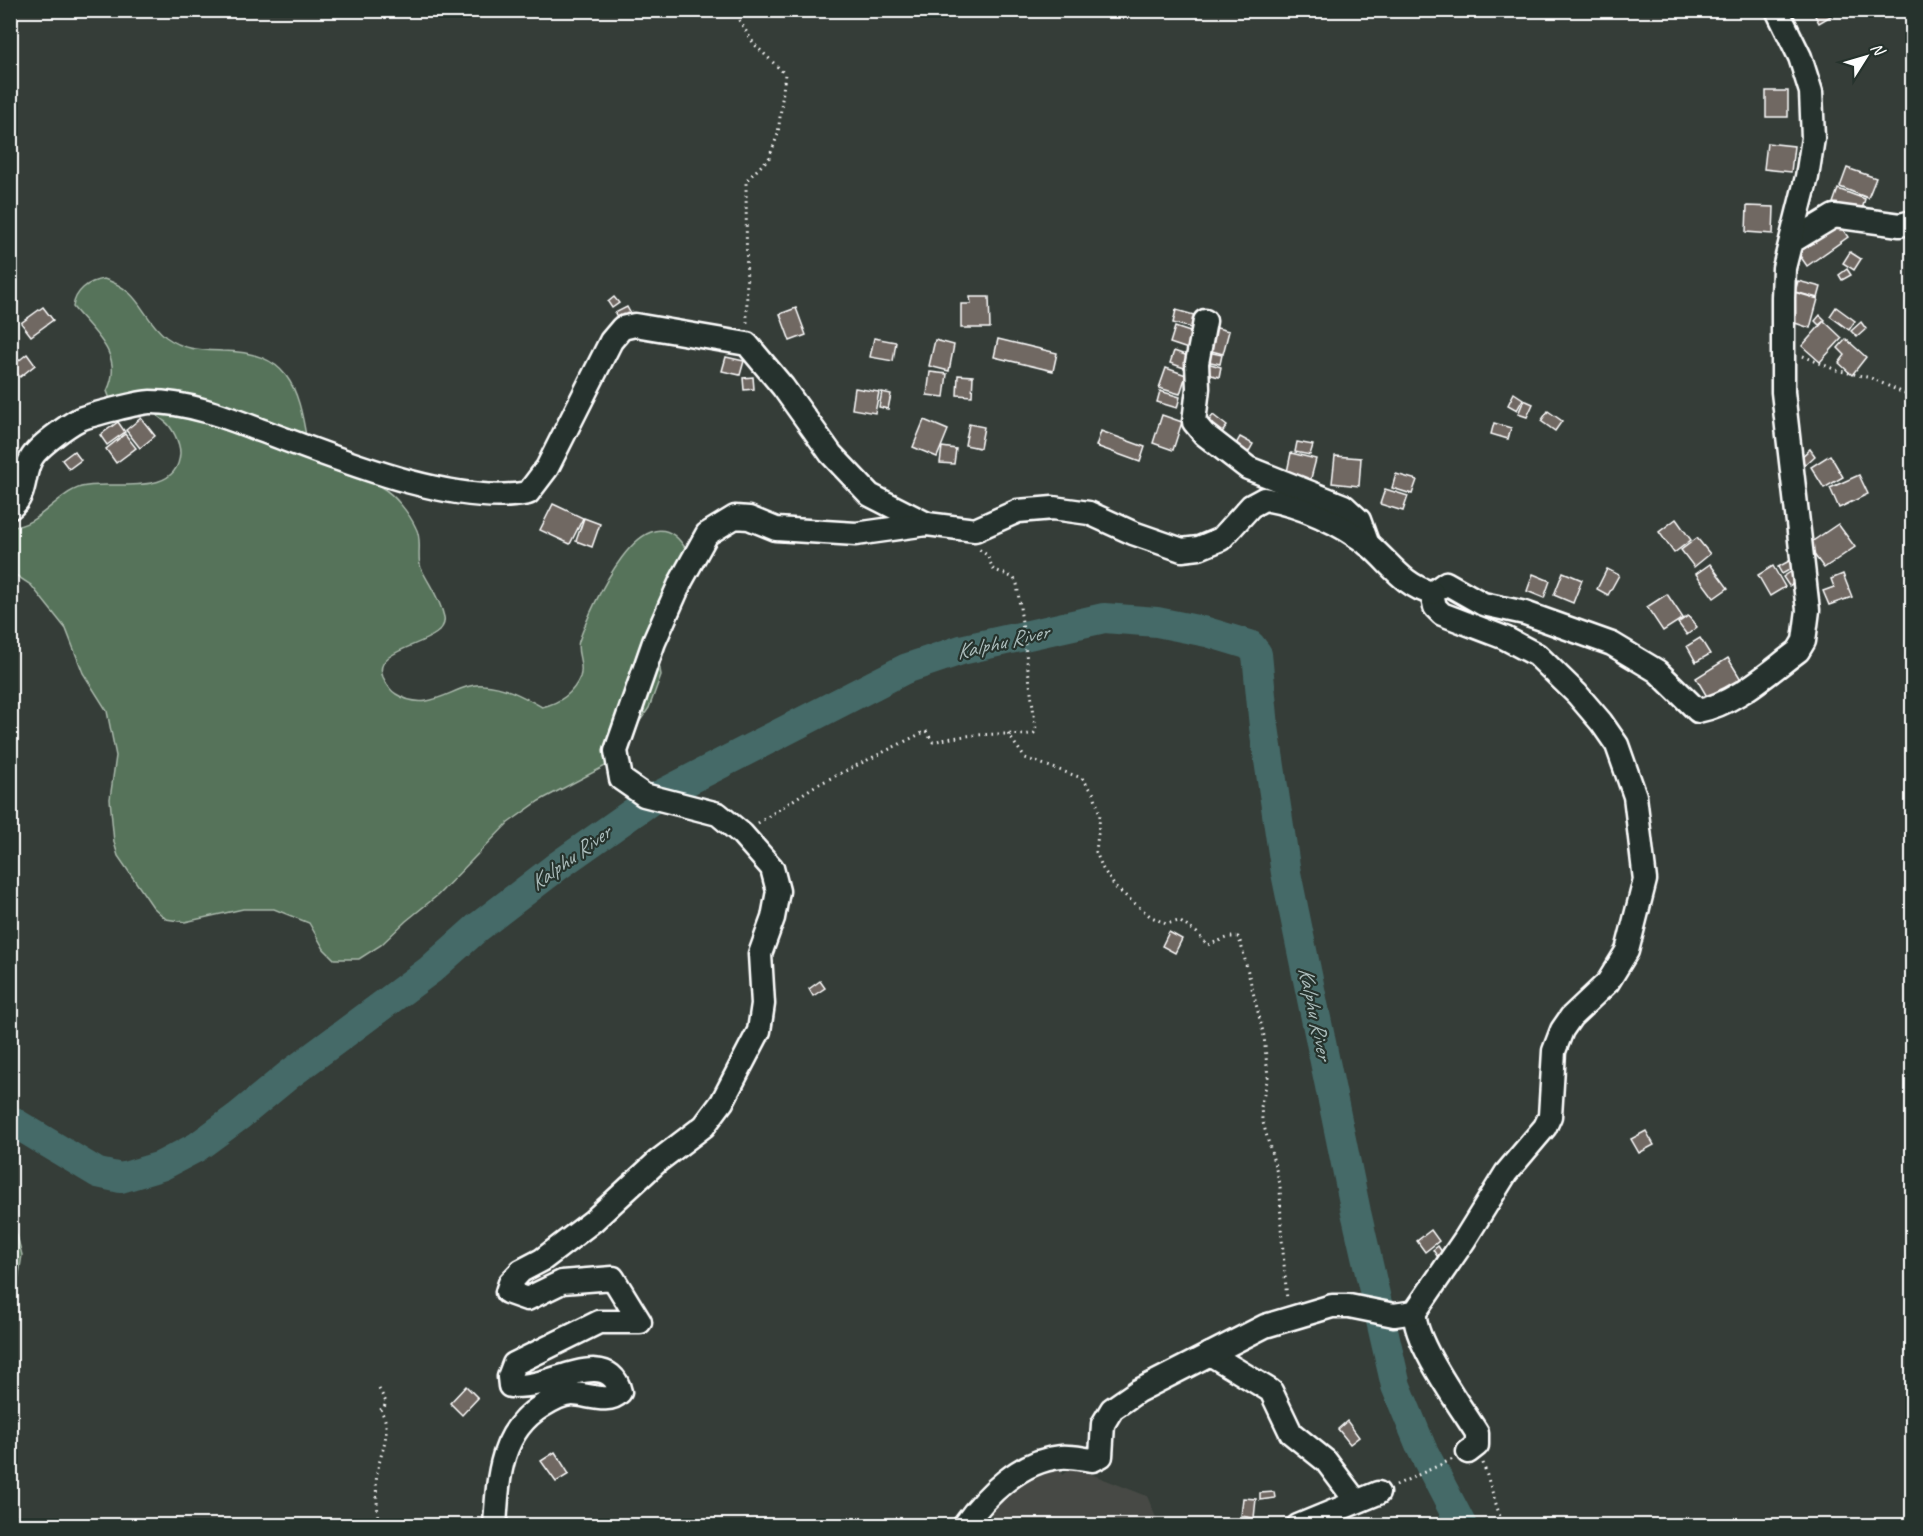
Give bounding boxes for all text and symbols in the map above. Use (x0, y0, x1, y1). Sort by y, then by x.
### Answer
north arrow (1836, 27, 1896, 87)
text: N (1866, 39, 1890, 61)
water label: Kalphu River (953, 617, 1054, 666)
water label: Kalphu River (524, 817, 619, 897)
water label: Kalphu River (1292, 964, 1339, 1065)

